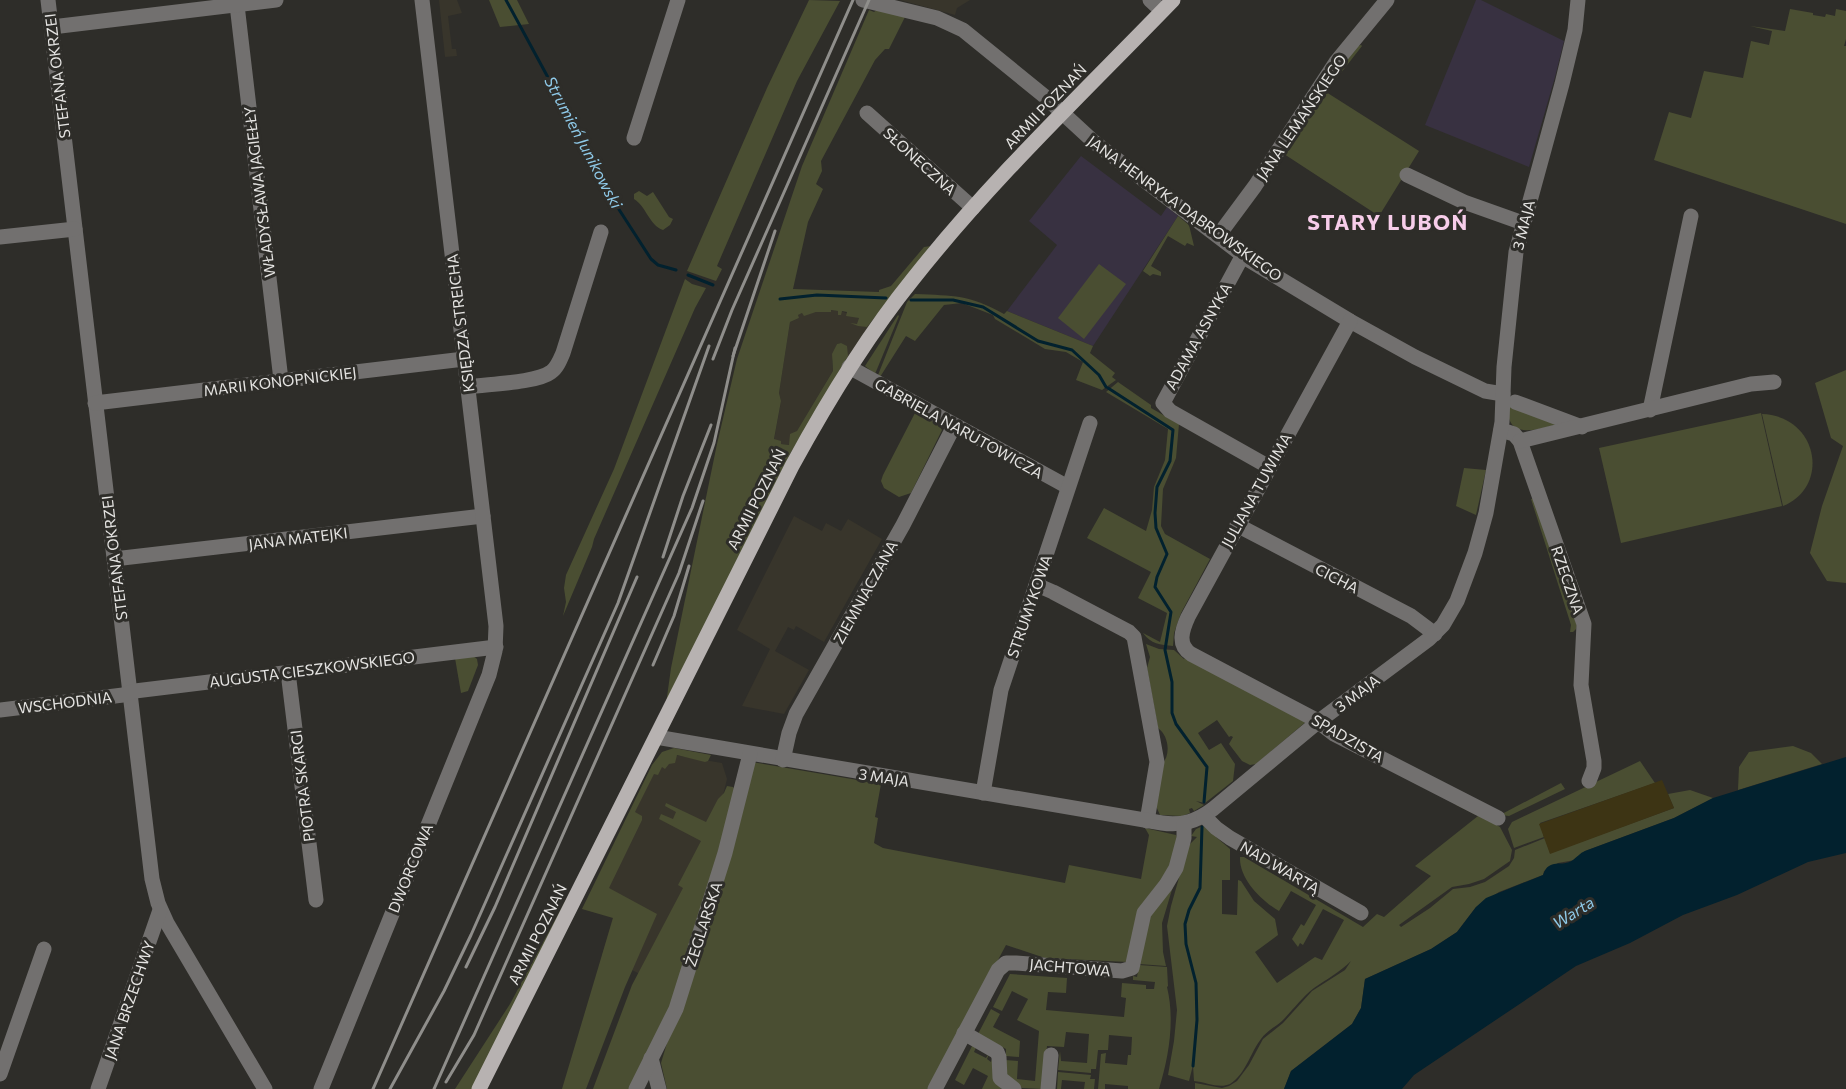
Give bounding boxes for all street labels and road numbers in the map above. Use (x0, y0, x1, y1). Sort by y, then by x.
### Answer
street label: STEFANA OKRZEI (40, 13, 74, 139)
street label: JANA LEMAŃSKIEGO (1251, 50, 1350, 183)
street label: ARMII POZNAŃ (999, 59, 1090, 152)
street label: WŁADYSŁAWA JAGIEŁŁY (240, 105, 278, 279)
street label: SŁONECZNA (880, 124, 960, 198)
street label: JANA HENRYKA DĄBROWSKIEGO (1084, 131, 1286, 285)
street label: 3 MAJA (1508, 198, 1538, 252)
street label: KSIĘDZA STREICHA (443, 253, 477, 393)
street label: ADAMA ASNYKA (1161, 279, 1235, 393)
street label: MARII KONOPNICKIEJ (202, 363, 358, 399)
street label: GABRIELA NARUTOWICZA (872, 374, 1046, 482)
street label: JULIANA TUWIMA (1217, 430, 1295, 550)
street label: ARMII POZNAŃ (722, 445, 789, 552)
street label: STEFANA OKRZEI (97, 495, 131, 621)
street label: JANA MATEJKI (247, 523, 349, 553)
street label: ZIEMNIACZANA (829, 537, 901, 647)
street label: RZECZNA (1548, 543, 1588, 617)
street label: STRUMYKOWA (1003, 552, 1055, 660)
street label: CICHA (1312, 559, 1362, 597)
street label: AUGUSTA CIESZKOWSKIEGO (208, 647, 416, 691)
street label: 3 MAJA (1331, 671, 1383, 715)
street label: WSCHODNIA (17, 687, 113, 717)
street label: SPADZISTA (1309, 710, 1387, 766)
street label: PIOTRA SKARGI (286, 729, 318, 843)
street label: 3 MAJA (857, 764, 911, 790)
street label: DWORCOWA (384, 821, 436, 915)
street label: NAD WARTĄ (1237, 837, 1323, 897)
street label: ŻEGLARSKA (681, 879, 725, 969)
street label: ARMII POZNAŃ (503, 880, 570, 987)
street label: JANA BRZECHWY (100, 938, 158, 1062)
street label: JACHTOWA (1029, 954, 1111, 980)

